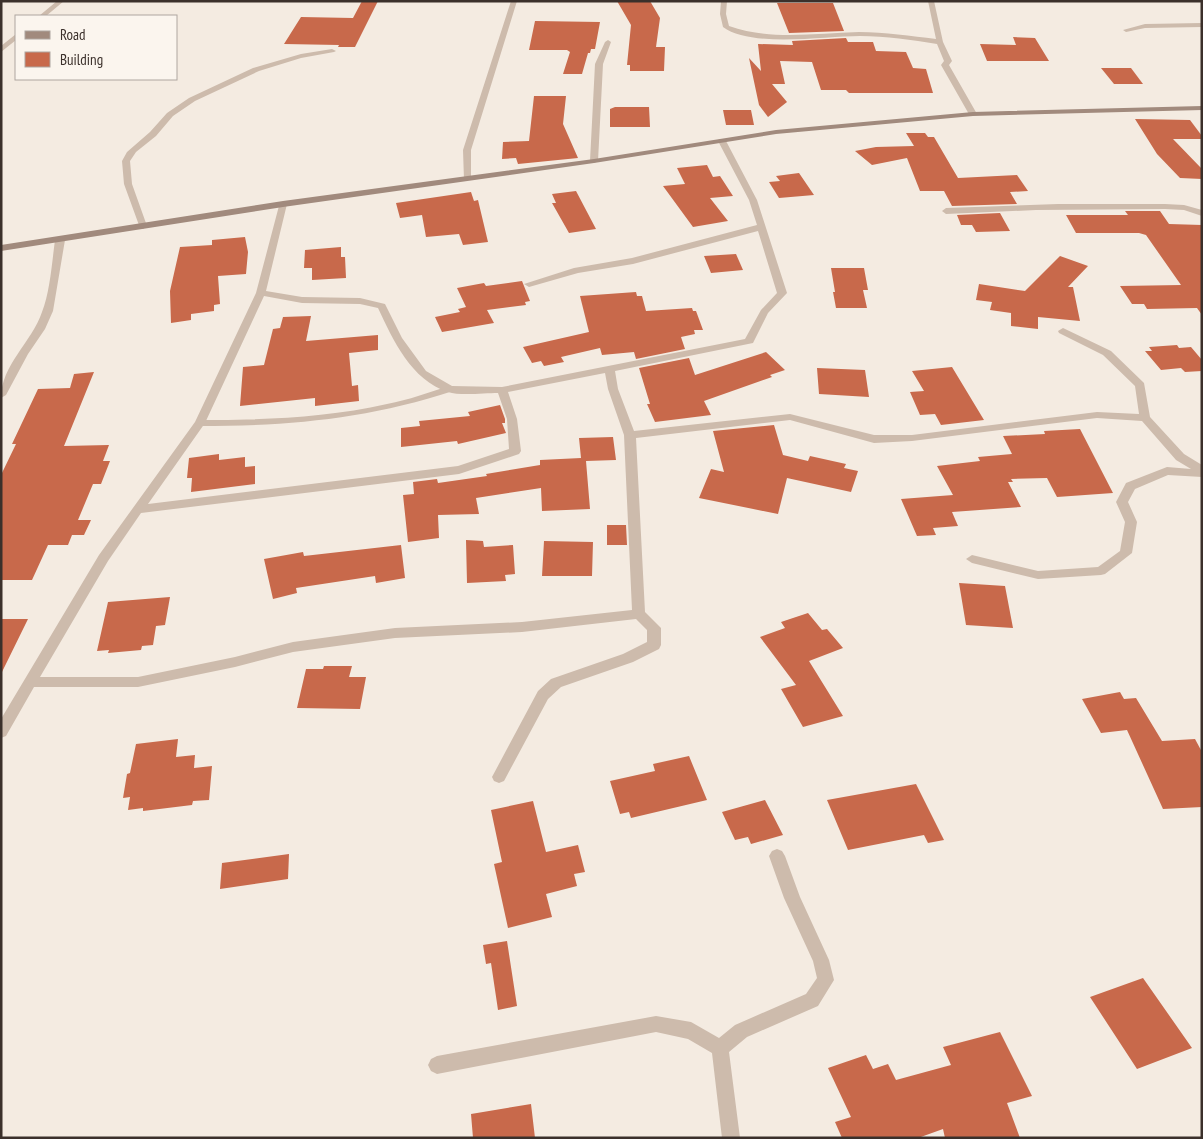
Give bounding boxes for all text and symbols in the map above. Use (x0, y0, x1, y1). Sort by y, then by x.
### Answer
legend (15, 15, 178, 80)
text: Road (60, 25, 86, 44)
text: Building (60, 50, 103, 69)

